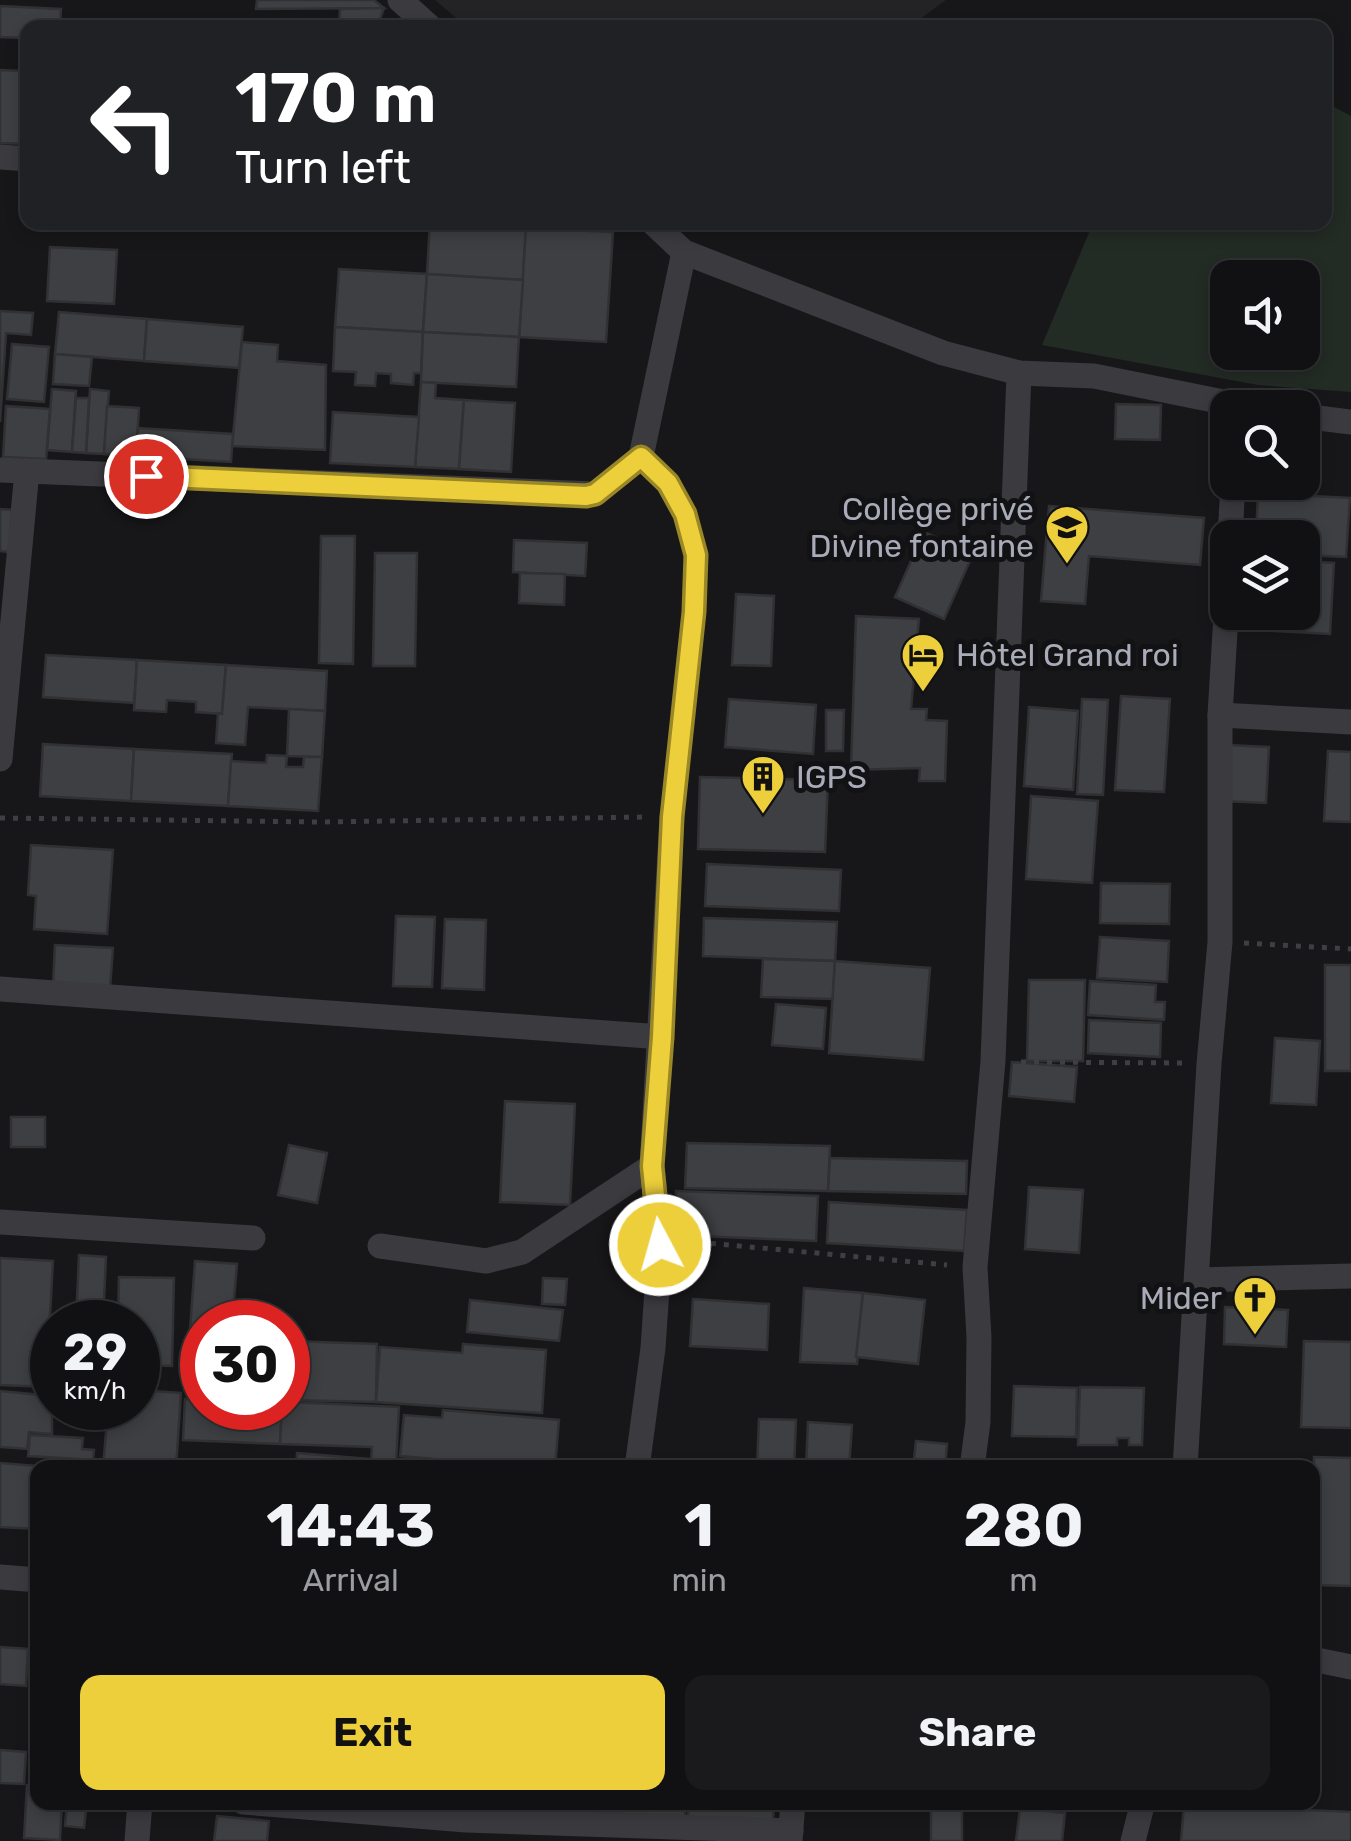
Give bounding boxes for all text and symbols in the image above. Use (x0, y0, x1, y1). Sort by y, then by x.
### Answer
text: 170 m (235, 57, 437, 140)
icon: left (70, 60, 200, 190)
text: Turn left (235, 141, 411, 194)
map controls (1210, 260, 1320, 630)
button: sound (1210, 260, 1320, 370)
button: search (1210, 390, 1320, 500)
pin (104, 434, 189, 519)
icon: arrive (119, 449, 174, 504)
place label: Collège privé Divine fontaine (809, 490, 1034, 565)
school or university icon: Collège privé Divine fontaine (1044, 504, 1090, 565)
button: layers (1210, 520, 1320, 630)
hotel icon: Hôtel Grand roi (900, 632, 946, 693)
place label: Hôtel Grand roi (956, 636, 1179, 674)
building icon: IGPS (740, 754, 786, 815)
place label: IGPS (796, 758, 867, 796)
position arrow (608, 1193, 712, 1297)
church icon: Mider (1232, 1275, 1278, 1336)
place label: Mider (1140, 1279, 1222, 1317)
speed limit sign: 30 (180, 1300, 310, 1430)
text: 29 (63, 1323, 127, 1383)
text: km/h (64, 1376, 126, 1405)
text: 14:43 (266, 1490, 435, 1561)
text: 1 (684, 1490, 714, 1561)
text: 280 (963, 1490, 1084, 1561)
text: Arrival (303, 1561, 399, 1599)
text: min (671, 1561, 727, 1599)
text: m (1009, 1561, 1038, 1599)
button: Exit (80, 1675, 665, 1790)
button: Share (685, 1675, 1270, 1790)

